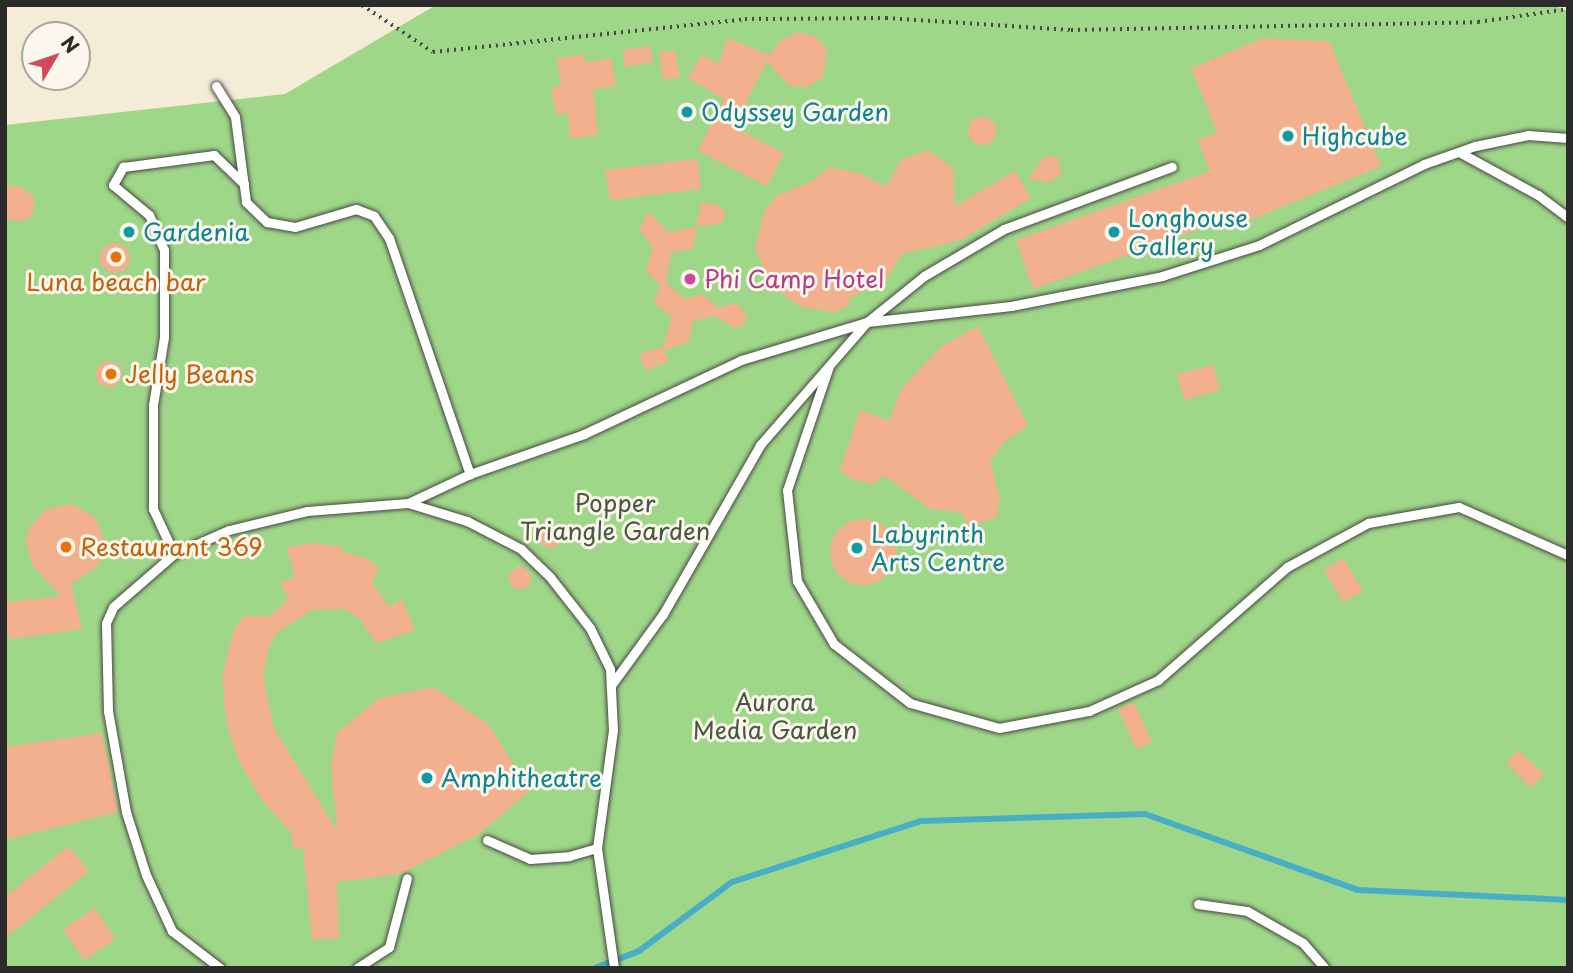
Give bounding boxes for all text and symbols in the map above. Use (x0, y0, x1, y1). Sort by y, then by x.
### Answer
north arrow (21, 21, 91, 91)
text: N (55, 29, 86, 59)
place label: Odyssey Garden (701, 98, 888, 126)
marker: Odyssey Garden (679, 104, 695, 120)
place label: Highcube (1302, 122, 1407, 150)
marker: Highcube (1280, 128, 1296, 144)
place label: Longhouse Gallery (1128, 204, 1248, 260)
place label: Gardenia (143, 218, 249, 246)
marker: Gardenia (121, 224, 137, 240)
marker: Longhouse Gallery (1106, 224, 1122, 240)
marker: Luna beach bar (108, 249, 124, 265)
place label: Phi Camp Hotel (704, 265, 885, 293)
place label: Luna beach bar (26, 268, 206, 296)
marker: Phi Camp Hotel (682, 271, 698, 287)
place label: Jelly Beans (125, 360, 257, 388)
marker: Jelly Beans (103, 366, 119, 382)
park label: Popper Triangle Garden (520, 489, 710, 545)
place label: Labyrinth Arts Centre (871, 520, 1007, 576)
place label: Restaurant 369 (80, 533, 262, 561)
marker: Restaurant 369 (58, 539, 74, 555)
marker: Labyrinth Arts Centre (849, 540, 865, 556)
park label: Aurora Media Garden (694, 688, 856, 744)
place label: Amphitheatre (441, 764, 602, 792)
marker: Amphitheatre (419, 770, 435, 786)

